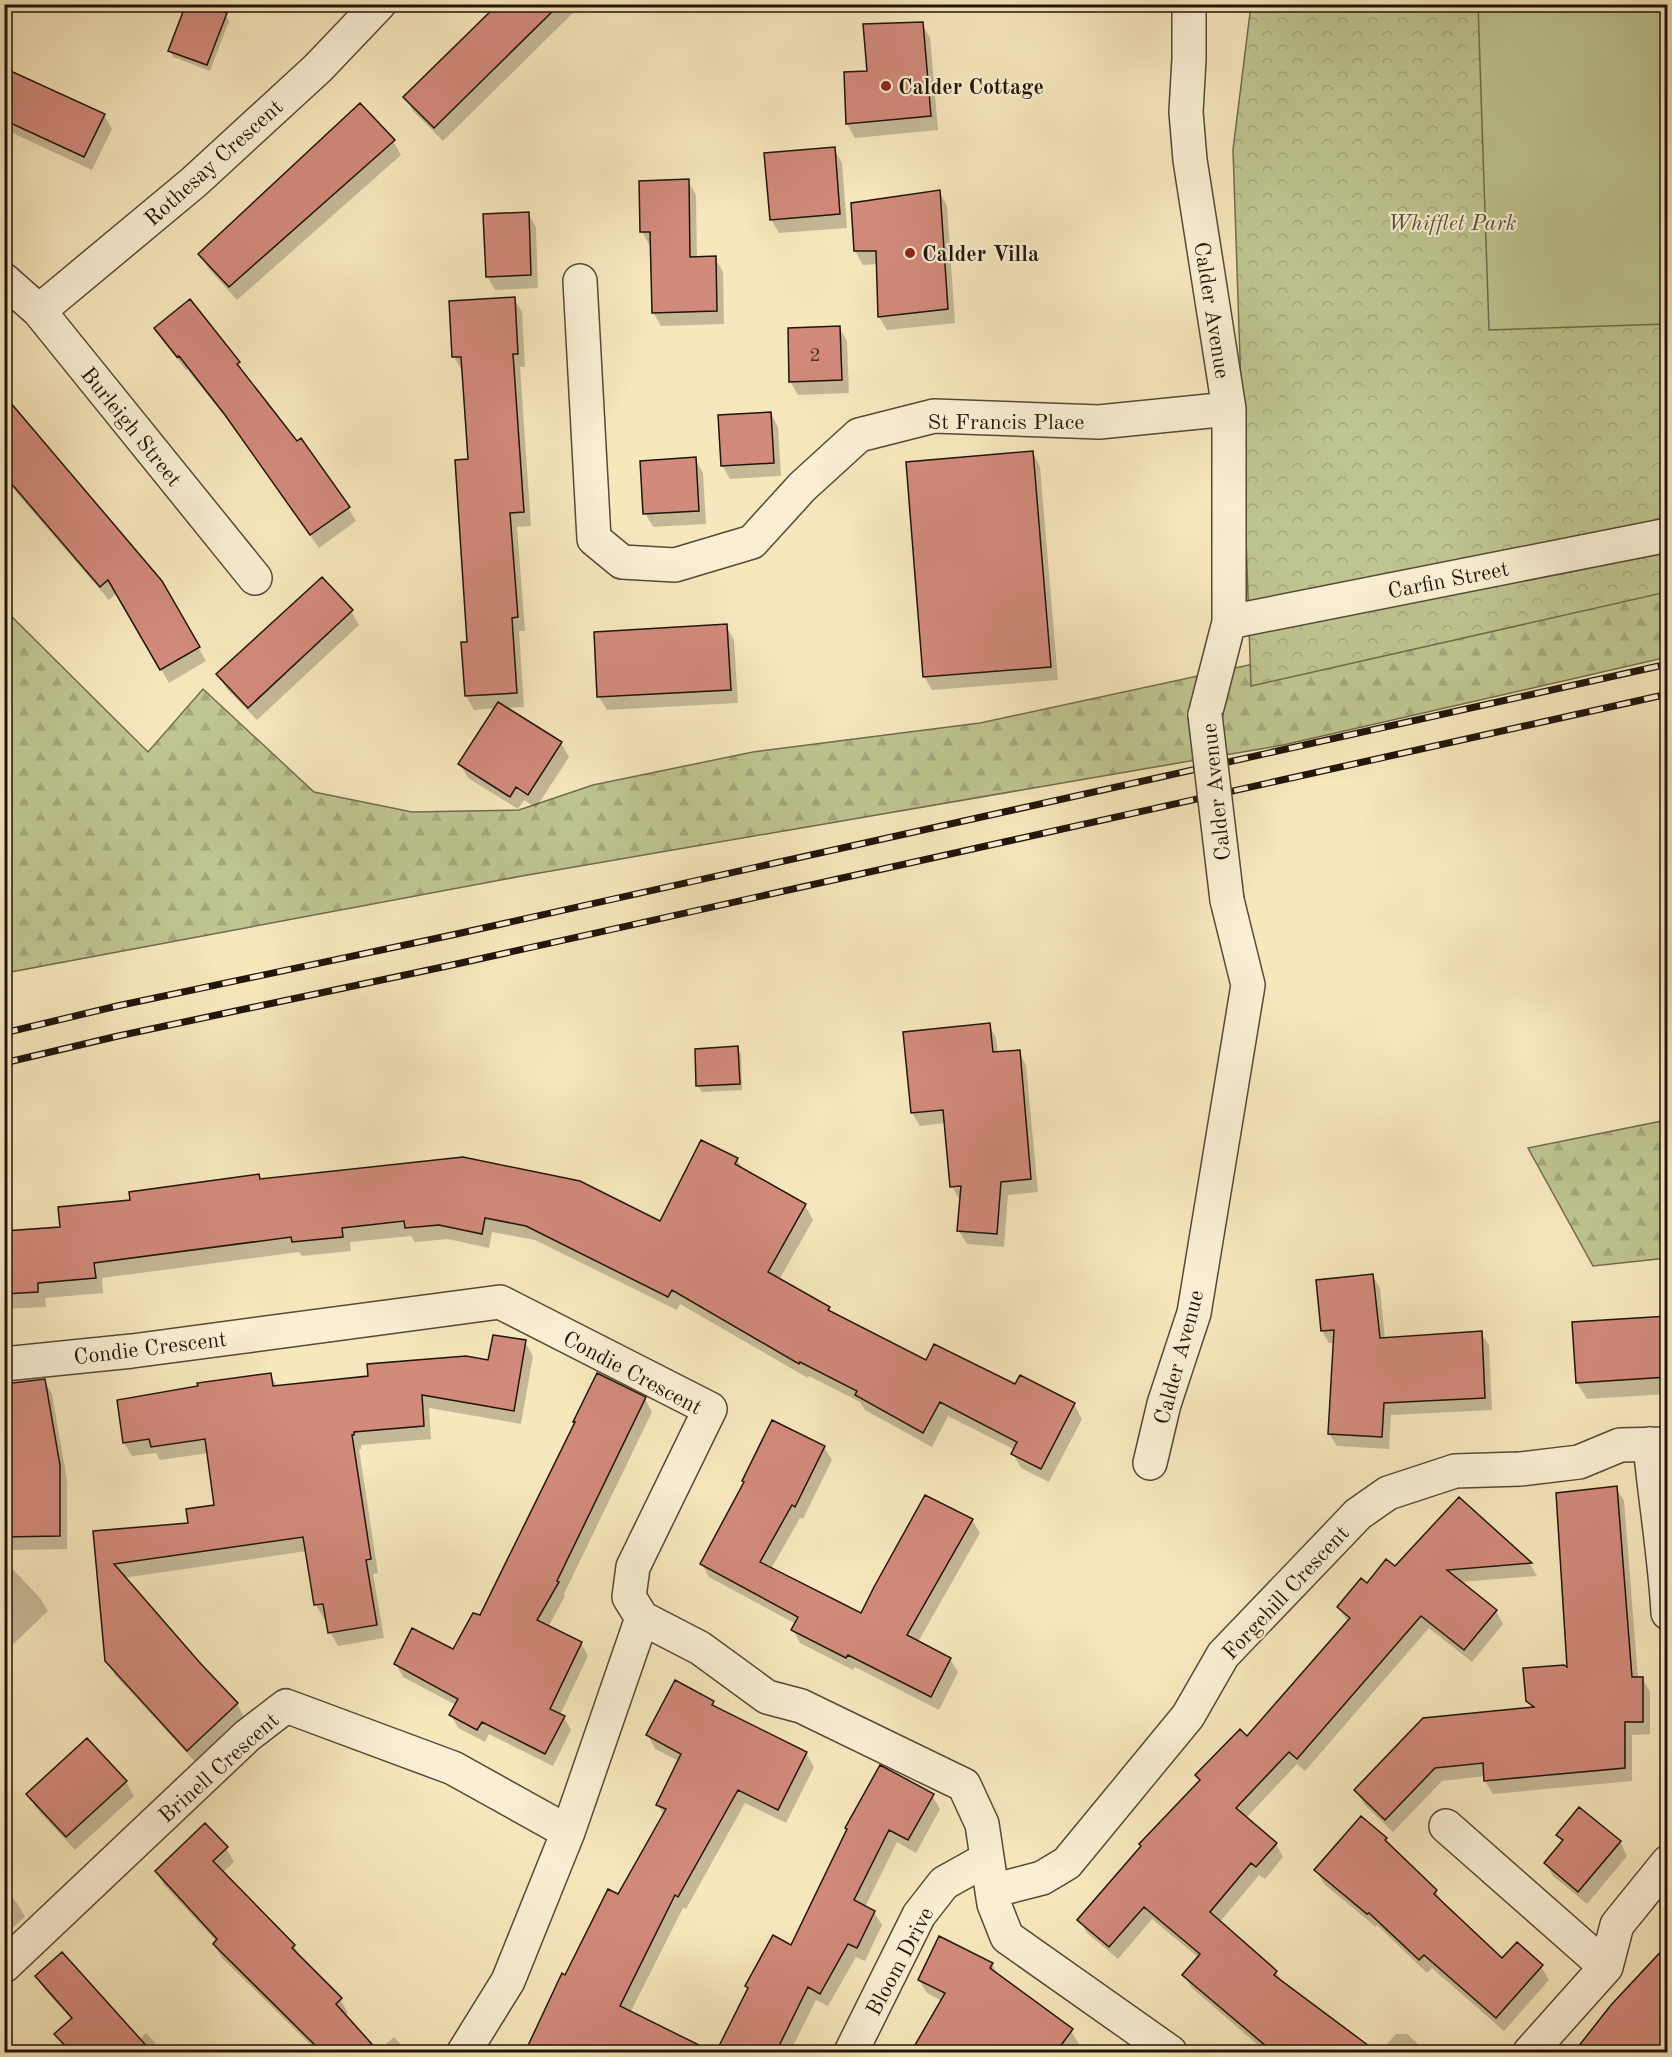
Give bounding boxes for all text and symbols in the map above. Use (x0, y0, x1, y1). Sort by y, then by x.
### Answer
place label: Calder Cottage (898, 77, 1044, 99)
marker: Calder Cottage (879, 79, 893, 93)
street label: Rothesay Crescent (141, 96, 287, 231)
park label: Whifflet Park (1387, 213, 1517, 235)
street label: Calder Avenue (1189, 240, 1233, 380)
place label: Calder Villa (922, 244, 1039, 266)
marker: Calder Villa (903, 246, 917, 260)
house number: 2 (809, 346, 821, 366)
street label: Burleigh Street (76, 364, 185, 491)
street label: St Francis Place (928, 412, 1084, 434)
street label: Carfin Street (1386, 558, 1511, 603)
street label: Calder Avenue (1199, 722, 1235, 862)
street label: Calder Avenue (1151, 1288, 1208, 1427)
street label: Condie Crescent (559, 1328, 705, 1420)
street label: Condie Crescent (72, 1329, 228, 1369)
street label: Forgehill Crescent (1219, 1522, 1354, 1664)
street label: Brinell Crescent (155, 1709, 284, 1828)
street label: Bloom Drive (863, 1904, 939, 2020)

